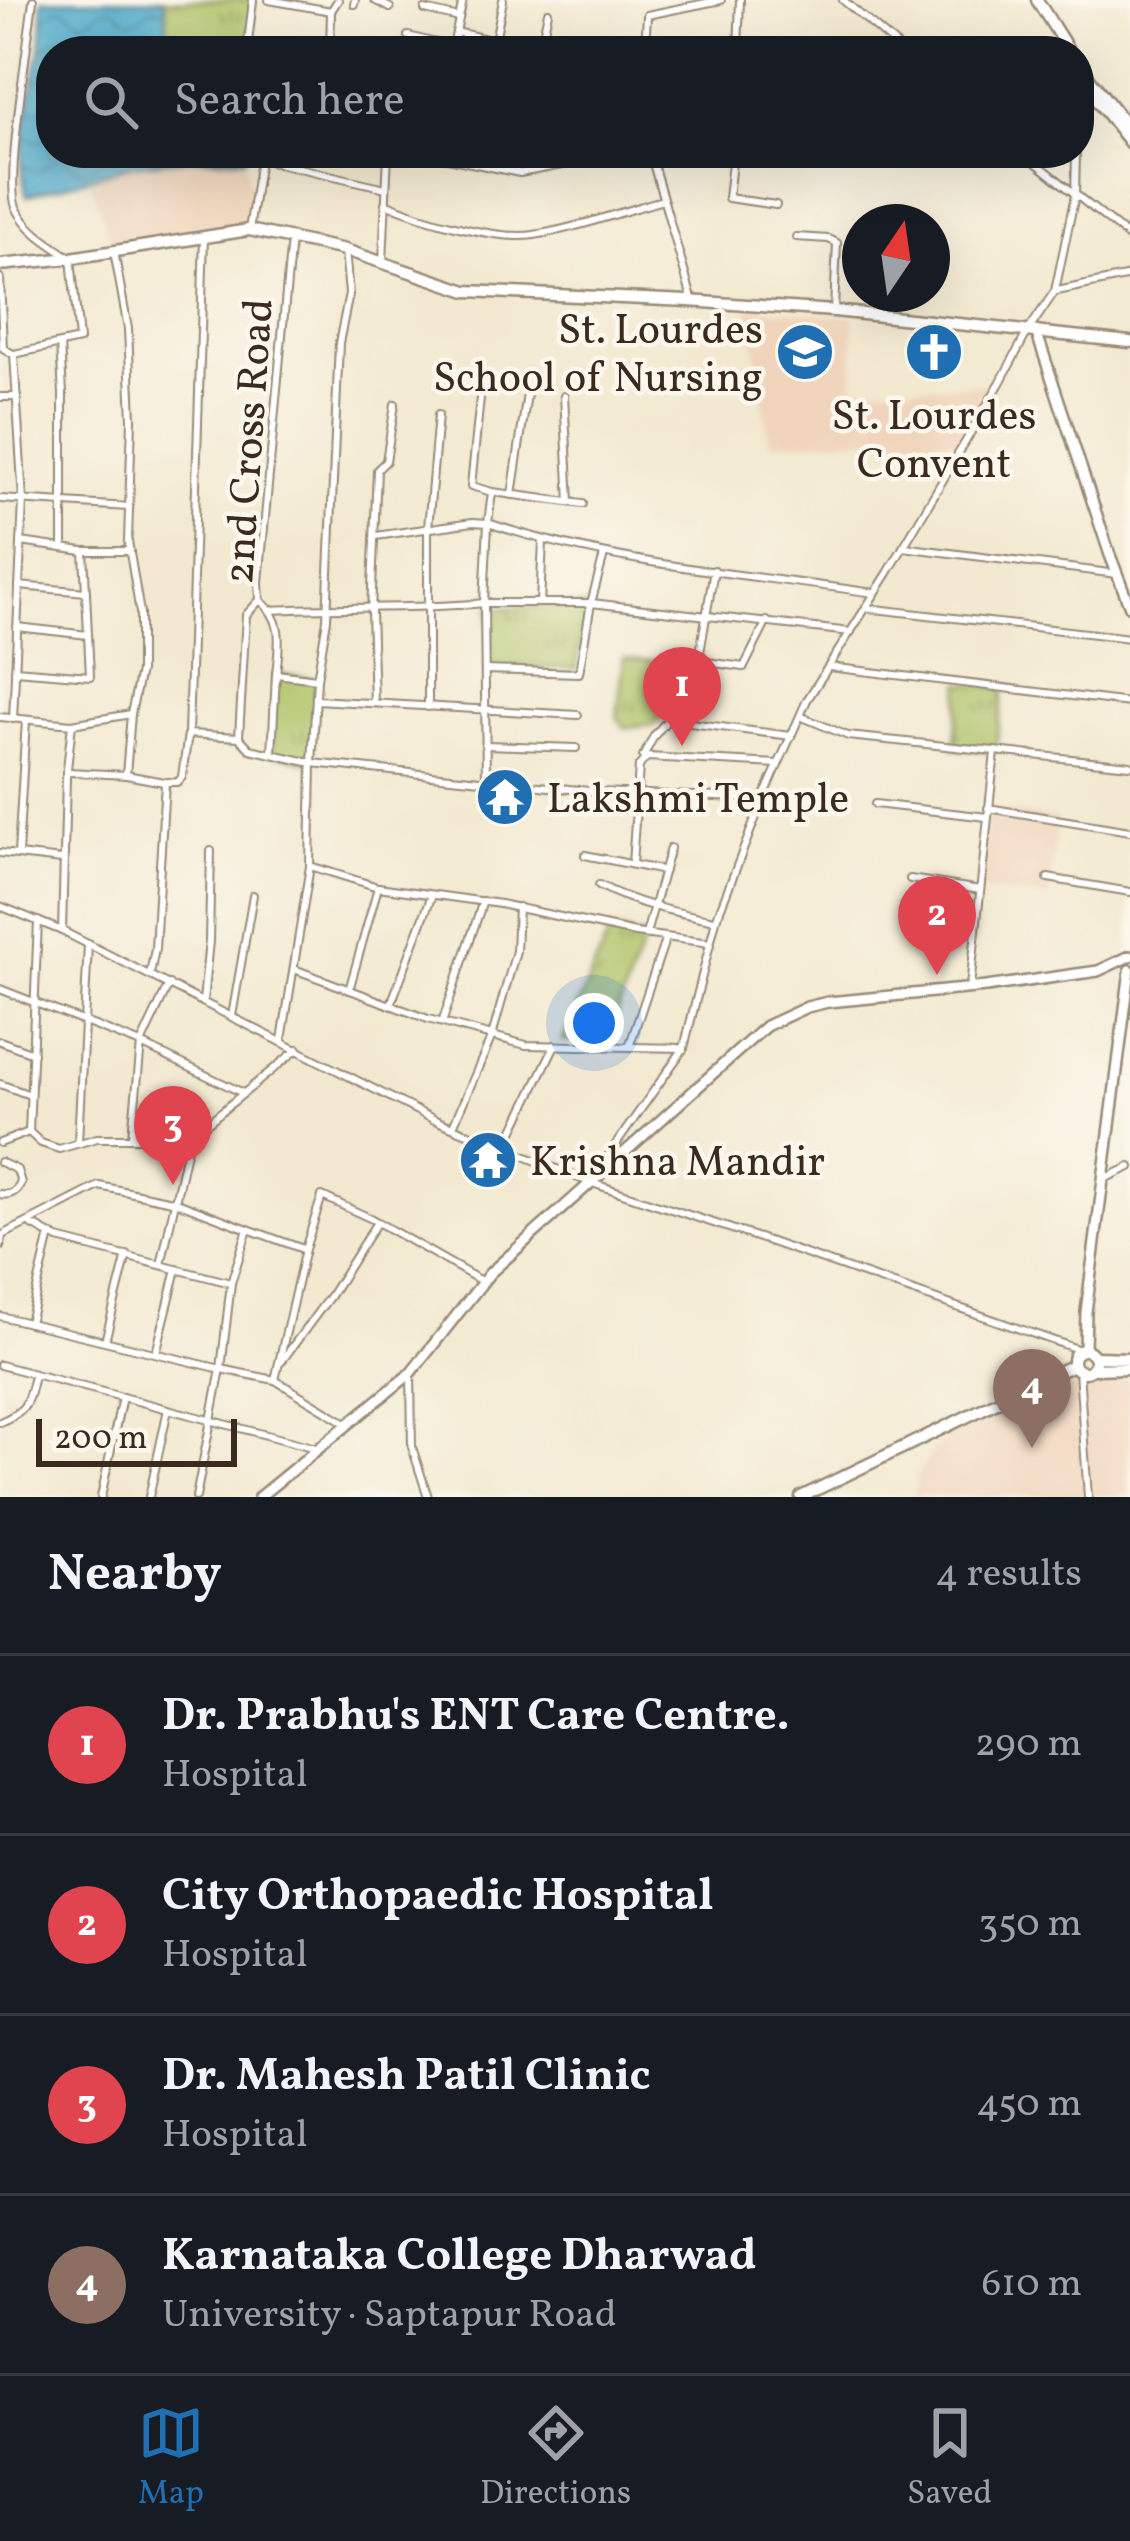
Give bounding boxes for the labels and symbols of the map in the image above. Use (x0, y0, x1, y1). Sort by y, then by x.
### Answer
north arrow (842, 204, 950, 312)
street label: 2nd Cross Road (212, 296, 291, 586)
place label: St. Lourdes School of Nursing (433, 303, 763, 410)
school or university icon: St. Lourdes School of Nursing (774, 321, 836, 383)
church icon: St. Lourdes Convent (903, 321, 965, 383)
place label: St. Lourdes Convent (832, 389, 1036, 496)
pin: 1 (643, 647, 721, 746)
temple icon: Lakshmi Temple (474, 766, 536, 828)
place label: Lakshmi Temple (547, 772, 849, 831)
pin: 2 (898, 876, 976, 975)
your location (564, 993, 624, 1053)
pin: 3 (134, 1086, 212, 1185)
temple icon: Krishna Mandir (457, 1129, 519, 1191)
place label: Krishna Mandir (530, 1135, 825, 1194)
pin: 4 (993, 1349, 1071, 1448)
scale bar (36, 1413, 237, 1466)

